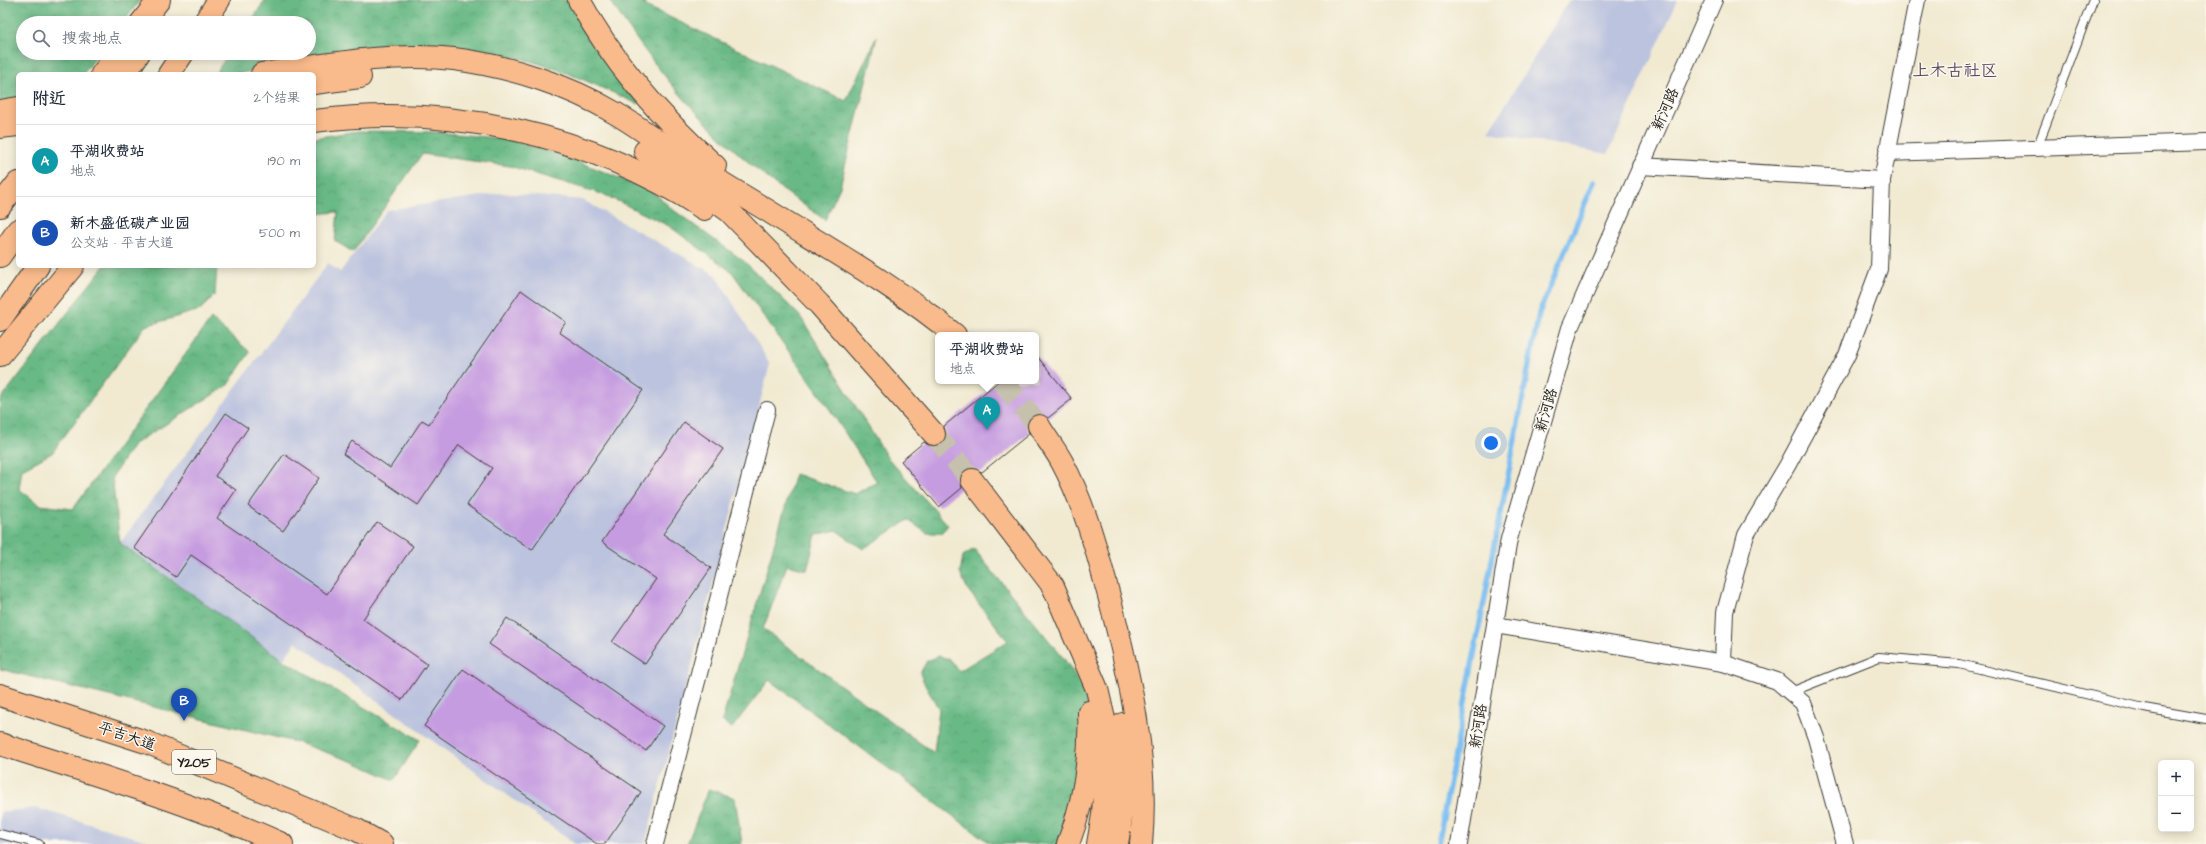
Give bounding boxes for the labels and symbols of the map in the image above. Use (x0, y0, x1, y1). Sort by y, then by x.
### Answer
district label: 上木古社区 (1913, 59, 1998, 83)
street label: 新河路 (1647, 84, 1684, 134)
street label: 新河路 (1530, 386, 1563, 435)
pin: A (974, 397, 1000, 430)
your location (1481, 433, 1501, 453)
pin: B (171, 688, 197, 721)
street label: 新河路 (1465, 702, 1492, 750)
street label: 平吉大道 (95, 717, 159, 756)
road number: Y205 (172, 750, 216, 774)

